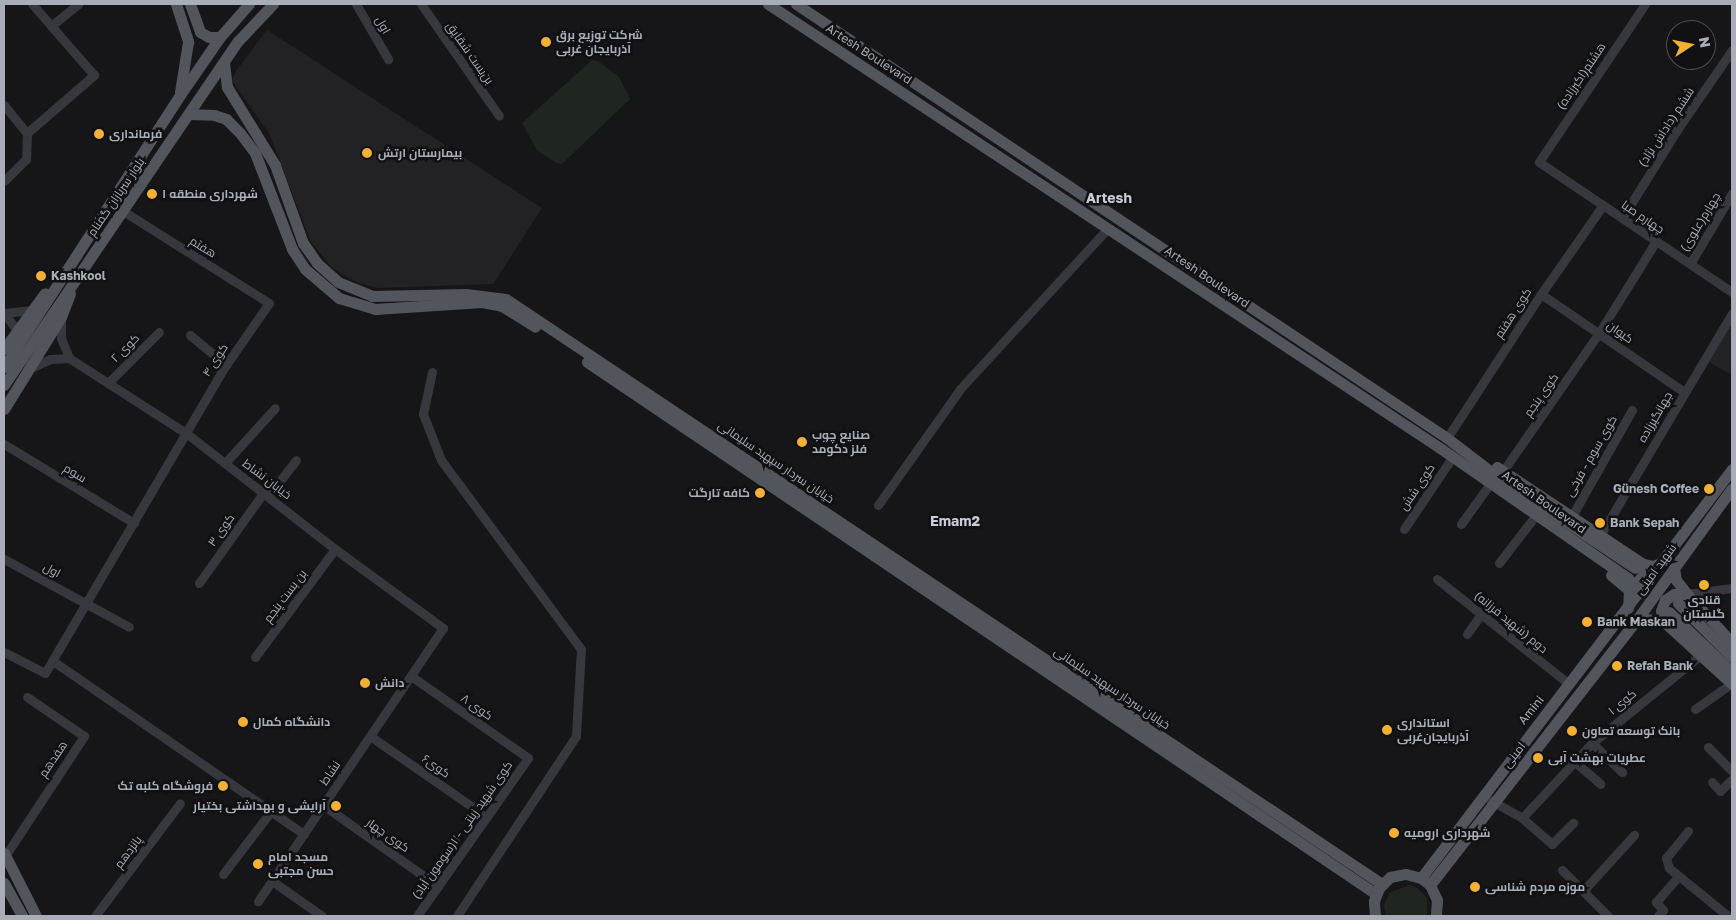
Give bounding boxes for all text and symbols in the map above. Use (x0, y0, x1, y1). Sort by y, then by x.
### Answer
street label: اول (372, 14, 394, 36)
street label: بن‌بست شقایق (443, 19, 497, 87)
north arrow (1666, 20, 1716, 70)
street label: Artesh Boulevard (823, 21, 915, 87)
place label: شرکت توزیع برق آذربایجان غربی (556, 28, 643, 56)
text: N (1696, 35, 1715, 49)
marker: شرکت توزیع برق آذربایجان غربی (540, 36, 552, 48)
street label: هشتم(اکبرزاده) (1553, 40, 1609, 112)
street label: ششم (داداش نژاد) (1635, 85, 1697, 169)
place label: فرمانداری (109, 127, 162, 141)
marker: فرمانداری (93, 128, 105, 140)
marker: بیمارستان ارتش (360, 146, 374, 160)
place label: بیمارستان ارتش (378, 146, 462, 160)
street label: بلوار سربازان گمنام (84, 155, 148, 239)
place label: شهرداری منطقه ۱ (162, 187, 258, 201)
marker: شهرداری منطقه ۱ (146, 188, 158, 200)
district label: Artesh (1086, 190, 1132, 206)
street label: چهارم(علوی) (1677, 190, 1723, 254)
street label: چهارم صبا (1619, 197, 1667, 237)
street label: هفتم (187, 233, 219, 261)
street label: Artesh Boulevard (1162, 243, 1252, 311)
place label: Kashkool (51, 269, 106, 283)
marker: Kashkool (35, 270, 47, 282)
street label: کوی هفتم (1491, 285, 1535, 341)
street label: کیوان (1604, 318, 1636, 346)
street label: کوی ۲ (108, 331, 142, 365)
street label: کوی ۴ (199, 341, 231, 379)
street label: کوی پنجم (1521, 370, 1561, 420)
street label: جهانگیرزاده (1635, 389, 1675, 445)
street label: کوی سوم - فرخی (1562, 413, 1620, 499)
street label: خیابان سردار سپهبد سلیمانی (715, 418, 837, 506)
place label: صنایع چوب فلز دکومد (812, 428, 870, 456)
marker: صنایع چوب فلز دکومد (796, 436, 808, 448)
street label: خیابان نشاط (240, 456, 294, 502)
street label: سوم (61, 461, 89, 485)
street label: کوی شش (1396, 461, 1438, 513)
street label: Artesh Boulevard (1499, 468, 1589, 536)
place label: Günesh Coffee (1613, 482, 1699, 496)
marker: Günesh Coffee (1703, 483, 1715, 495)
place label: کافه تارگت (688, 486, 750, 500)
marker: کافه تارگت (754, 487, 766, 499)
street label: کوی ۳ (205, 511, 237, 549)
district label: Emam2 (930, 513, 980, 529)
place label: Bank Sepah (1610, 516, 1679, 530)
marker: Bank Sepah (1594, 517, 1606, 529)
street label: شهید امینی (1633, 541, 1679, 597)
street label: اول (41, 559, 63, 581)
street label: بن بست پنجم (260, 567, 310, 625)
marker: قنادی گلستان (1698, 579, 1710, 591)
street label: دوم (شهید فرزانه) (1471, 588, 1551, 656)
place label: قنادی گلستان (1683, 593, 1725, 621)
place label: Bank Maskan (1597, 615, 1675, 629)
marker: Bank Maskan (1581, 616, 1593, 628)
street label: خیابان سردار سپهبد سلیمانی (1051, 644, 1173, 732)
place label: Refah Bank (1627, 659, 1693, 673)
marker: Refah Bank (1611, 660, 1623, 672)
place label: دانش (375, 676, 404, 690)
marker: دانش (359, 677, 371, 689)
street label: کوی ۱ (1605, 686, 1639, 718)
street label: کوی ۸ (458, 691, 496, 723)
street label: Amini (1515, 693, 1547, 727)
place label: دانشگاه کمال (253, 715, 330, 729)
marker: دانشگاه کمال (237, 716, 249, 728)
place label: استانداری آذربایجان‌غربی (1397, 716, 1469, 744)
marker: استانداری آذربایجان‌غربی (1381, 724, 1393, 736)
place label: بانک توسعه تعاون (1582, 724, 1680, 738)
marker: بانک توسعه تعاون (1566, 725, 1578, 737)
street label: هفدهم (36, 738, 70, 780)
street label: امینی (1500, 739, 1528, 771)
street label: کوی۶ (419, 751, 453, 781)
place label: عطریات بهشت آبی (1548, 751, 1646, 765)
marker: عطریات بهشت آبی (1532, 752, 1544, 764)
street label: نشاط (317, 758, 343, 788)
street label: کوی شهید زینتی -۱۱(سومون آباد) (409, 758, 515, 902)
place label: فروشگاه کلبه تک (118, 779, 213, 793)
marker: فروشگاه کلبه تک (217, 780, 229, 792)
place label: آرایشی و بهداشتی بختیار (193, 799, 326, 813)
marker: آرایشی و بهداشتی بختیار (330, 800, 342, 812)
street label: کوی چهار (364, 815, 412, 855)
place label: شهرداری ارومیه (1404, 826, 1490, 840)
marker: شهرداری ارومیه (1388, 827, 1400, 839)
street label: پانزدهم (111, 833, 145, 871)
place label: مسجد امام حسن مجتبی (268, 850, 334, 878)
marker: مسجد امام حسن مجتبی (252, 858, 264, 870)
place label: موزه مردم شناسی (1485, 880, 1585, 894)
marker: موزه مردم شناسی (1469, 881, 1481, 893)

